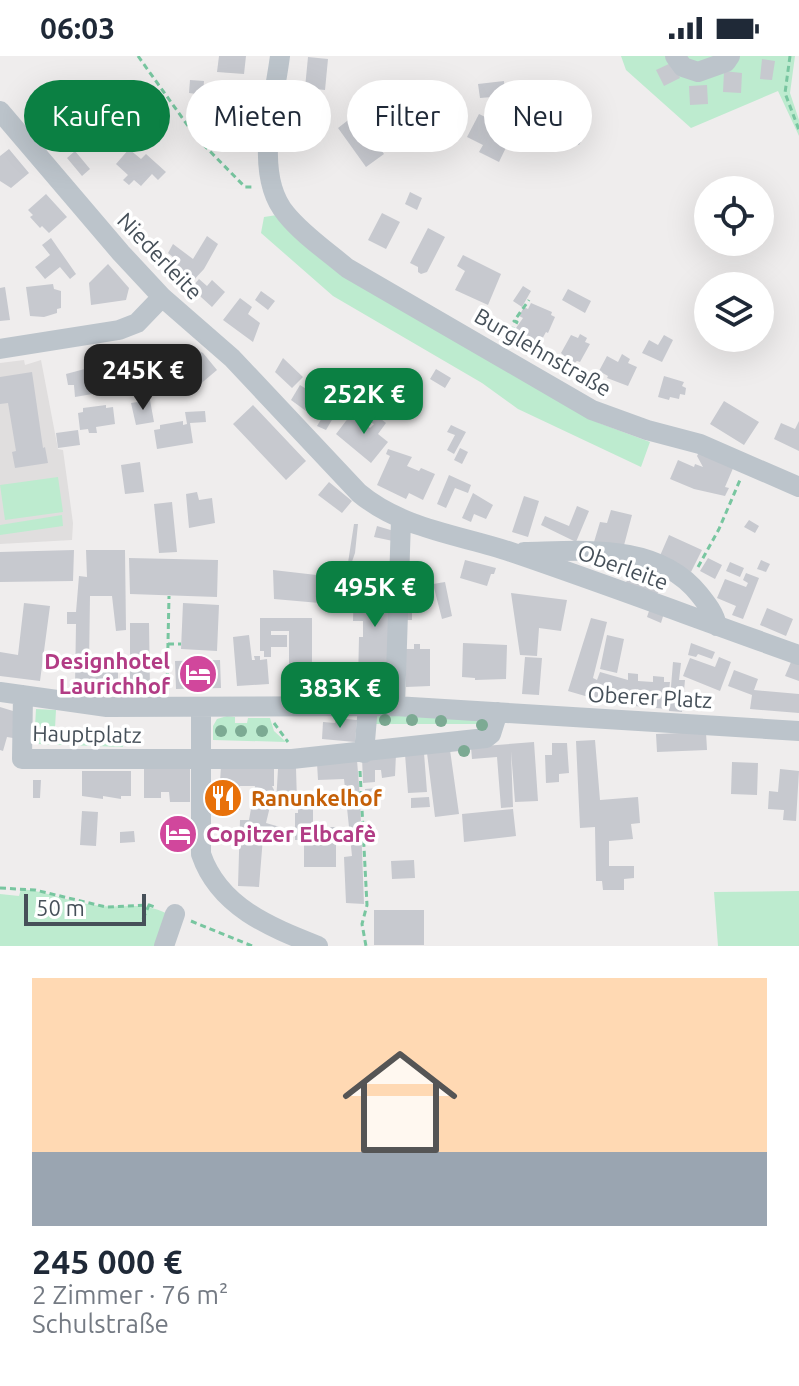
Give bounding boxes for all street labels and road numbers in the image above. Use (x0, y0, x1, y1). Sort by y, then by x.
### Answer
street label: Niederleite (113, 207, 208, 304)
street label: Burglehnstraße (470, 302, 616, 401)
street label: Oberleite (575, 539, 672, 594)
street label: Oberer Platz (587, 681, 713, 712)
street label: Hauptplatz (32, 720, 142, 747)

